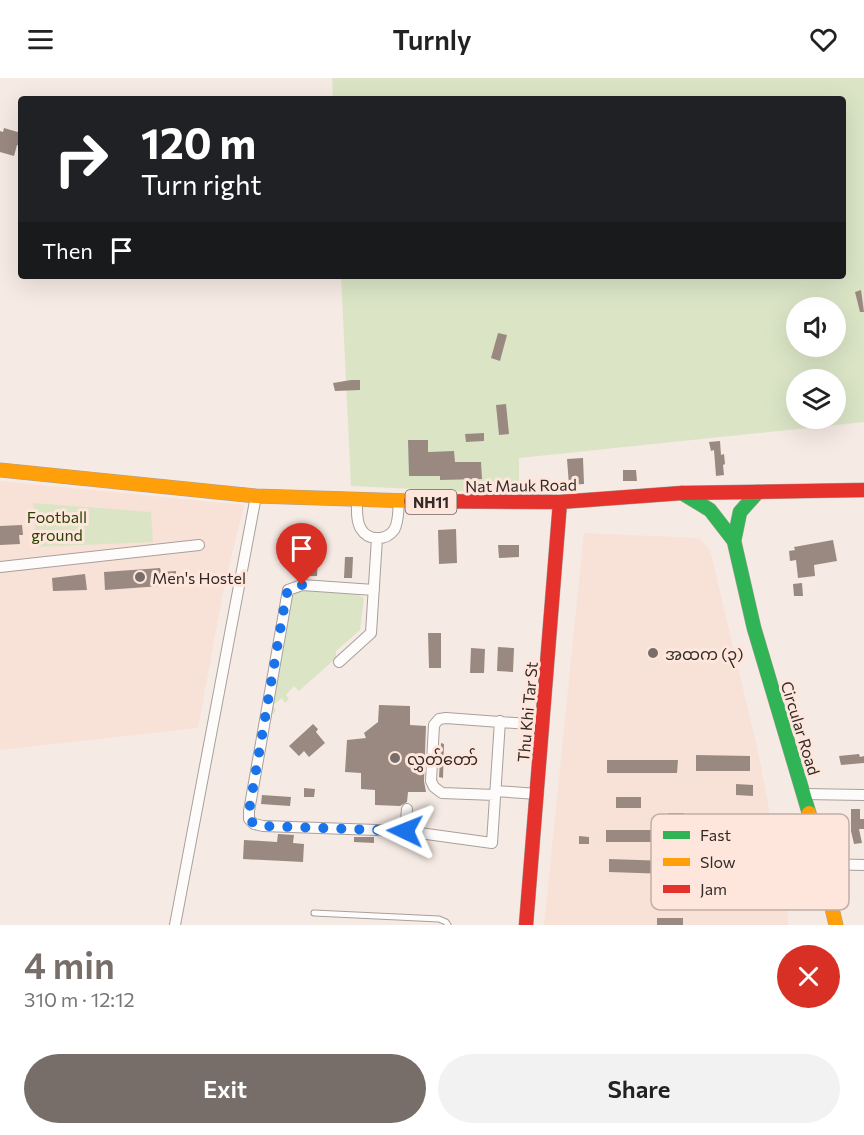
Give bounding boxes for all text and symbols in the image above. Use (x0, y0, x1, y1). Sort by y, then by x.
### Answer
icon: menu (24, 23, 57, 56)
text: Turnly (392, 23, 472, 56)
icon: heart (807, 23, 840, 56)
text: 120 m (141, 116, 256, 168)
icon: right (42, 120, 120, 198)
text: Turn right (141, 168, 261, 201)
icon: arrive (105, 234, 138, 267)
text: Then (42, 237, 93, 264)
map controls (786, 297, 846, 429)
button: sound (786, 297, 846, 357)
button: layers (786, 369, 846, 429)
street label: Nat Mauk Road (465, 475, 577, 495)
road number: NH11 (406, 490, 456, 514)
park label: Football ground (27, 507, 87, 544)
pin (276, 523, 327, 585)
icon: arrive (285, 532, 318, 565)
place label: Men's Hostel (152, 568, 246, 587)
marker: Men's Hostel (133, 570, 147, 584)
place label: အထက (၃) (665, 644, 743, 668)
marker: အထက (၃) (646, 646, 660, 660)
street label: Thu Khi Tar St (513, 660, 541, 763)
street label: Circular Road (778, 679, 824, 777)
place label: လွှတ်တော် (407, 748, 478, 773)
marker: လွှတ်တော် (388, 751, 402, 765)
position arrow (373, 799, 437, 863)
legend (651, 814, 849, 910)
text: Fast (700, 825, 731, 844)
text: Slow (700, 852, 736, 871)
text: Jam (700, 879, 727, 898)
text: 4 min (24, 942, 115, 986)
button: close (777, 945, 840, 1008)
text: 310 m · 12:12 (24, 987, 135, 1011)
button: Exit (24, 1054, 426, 1123)
button: Share (438, 1054, 840, 1123)

